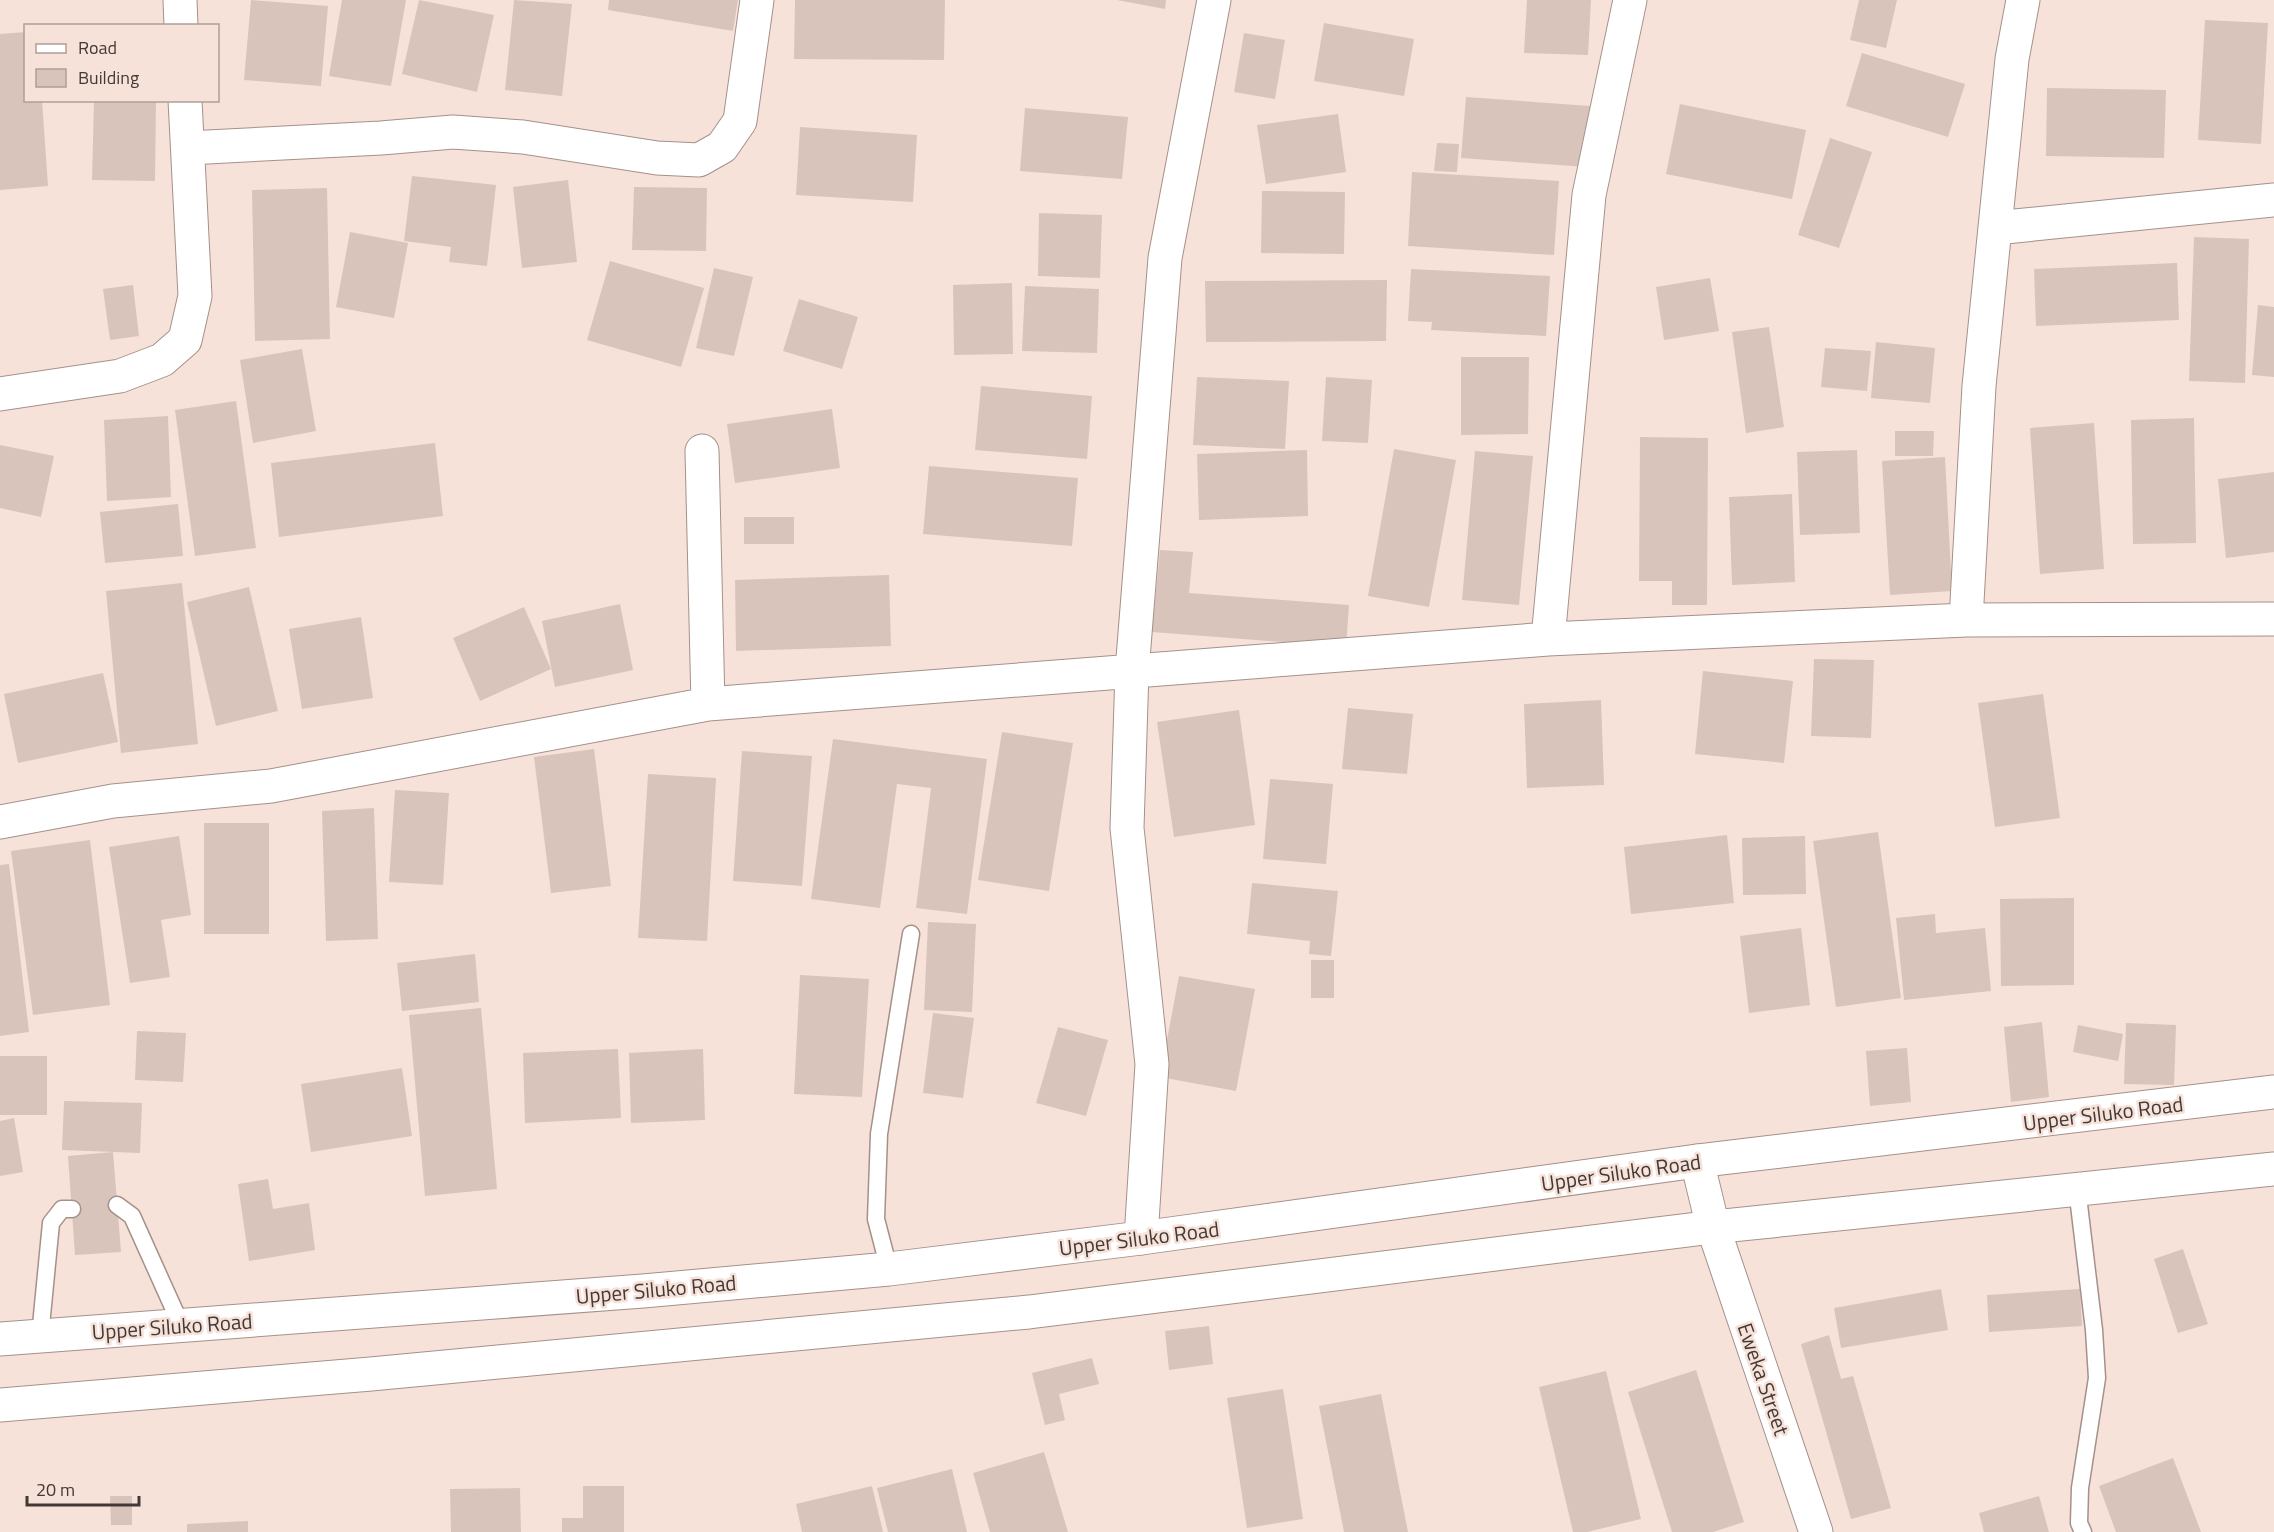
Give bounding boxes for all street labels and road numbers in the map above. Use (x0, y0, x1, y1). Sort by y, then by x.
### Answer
street label: Upper Siluko Road (2021, 1087, 2185, 1139)
street label: Upper Siluko Road (1539, 1145, 1703, 1199)
street label: Upper Siluko Road (1057, 1212, 1221, 1264)
street label: Upper Siluko Road (574, 1266, 738, 1312)
street label: Upper Siluko Road (91, 1304, 253, 1348)
street label: Eweka Street (1730, 1318, 1798, 1440)

